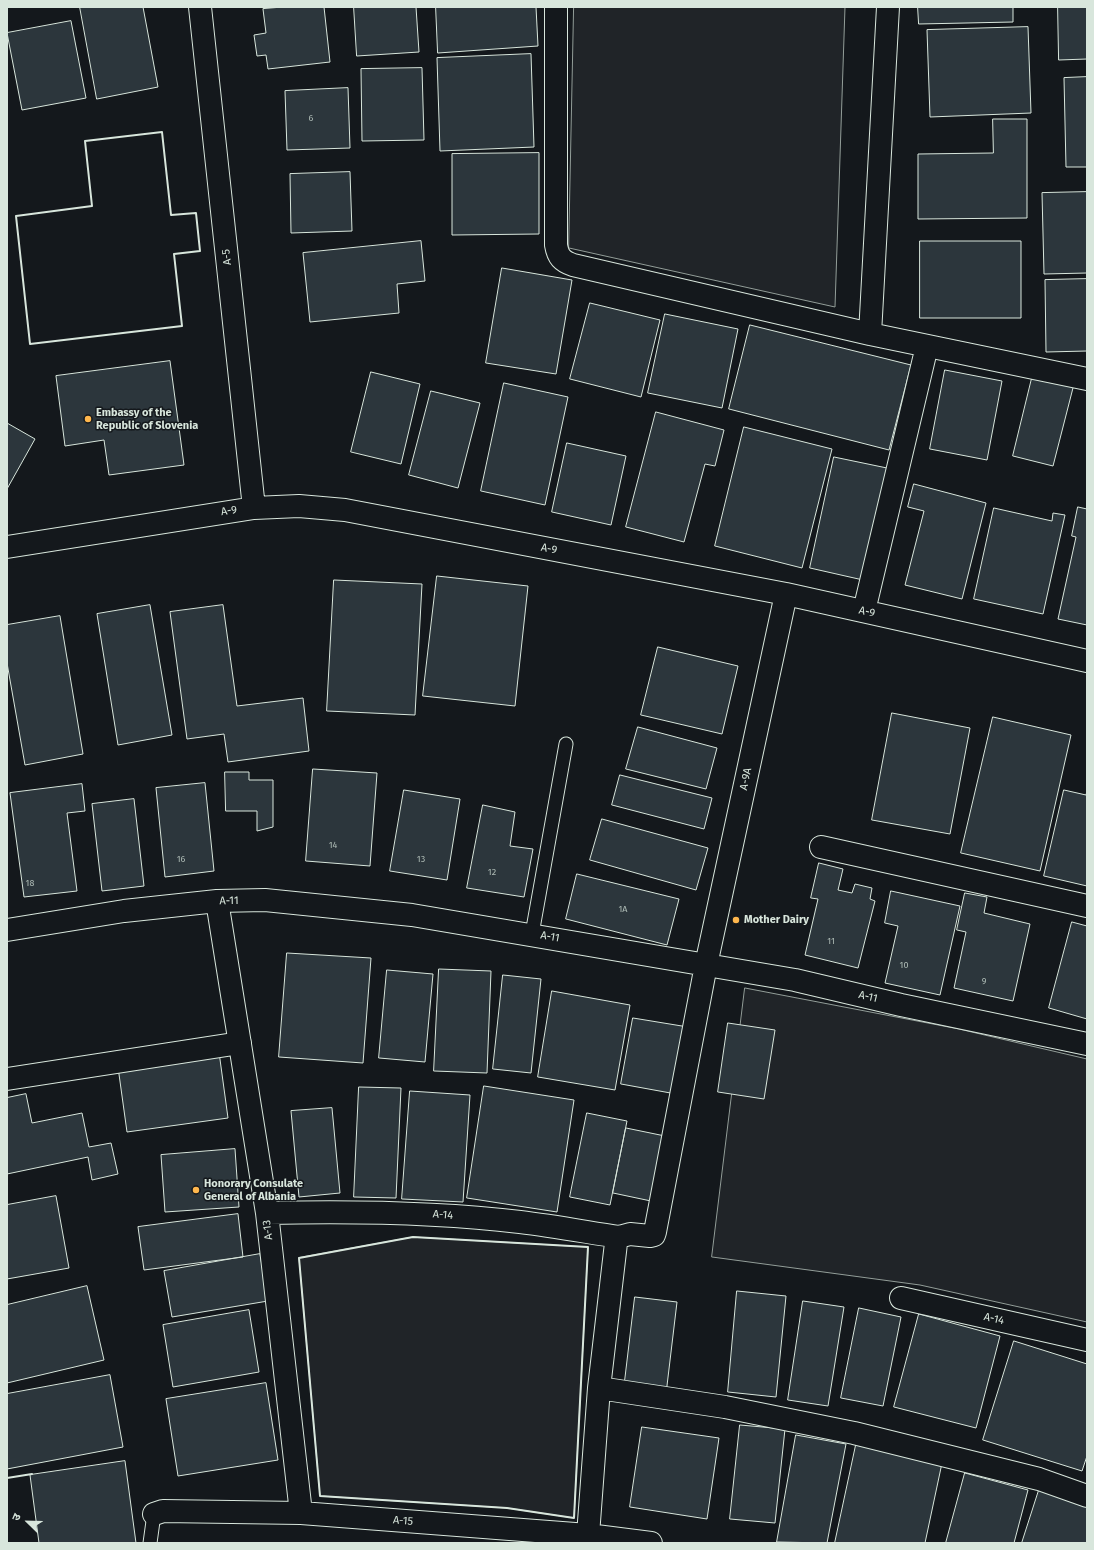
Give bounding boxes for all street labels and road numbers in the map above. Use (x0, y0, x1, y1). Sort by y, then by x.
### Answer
street label: A-5 (220, 248, 234, 266)
street label: A-9 (220, 503, 238, 519)
street label: A-9 (540, 541, 558, 557)
street label: A-9 (858, 604, 876, 620)
street label: A-9A (737, 767, 755, 791)
street label: A-11 (219, 894, 239, 908)
street label: A-11 (539, 929, 561, 945)
street label: A-11 (857, 988, 879, 1006)
street label: A-14 (432, 1208, 454, 1222)
street label: A-13 (260, 1219, 276, 1241)
street label: A-14 (983, 1310, 1005, 1328)
street label: A-15 (392, 1514, 414, 1528)

